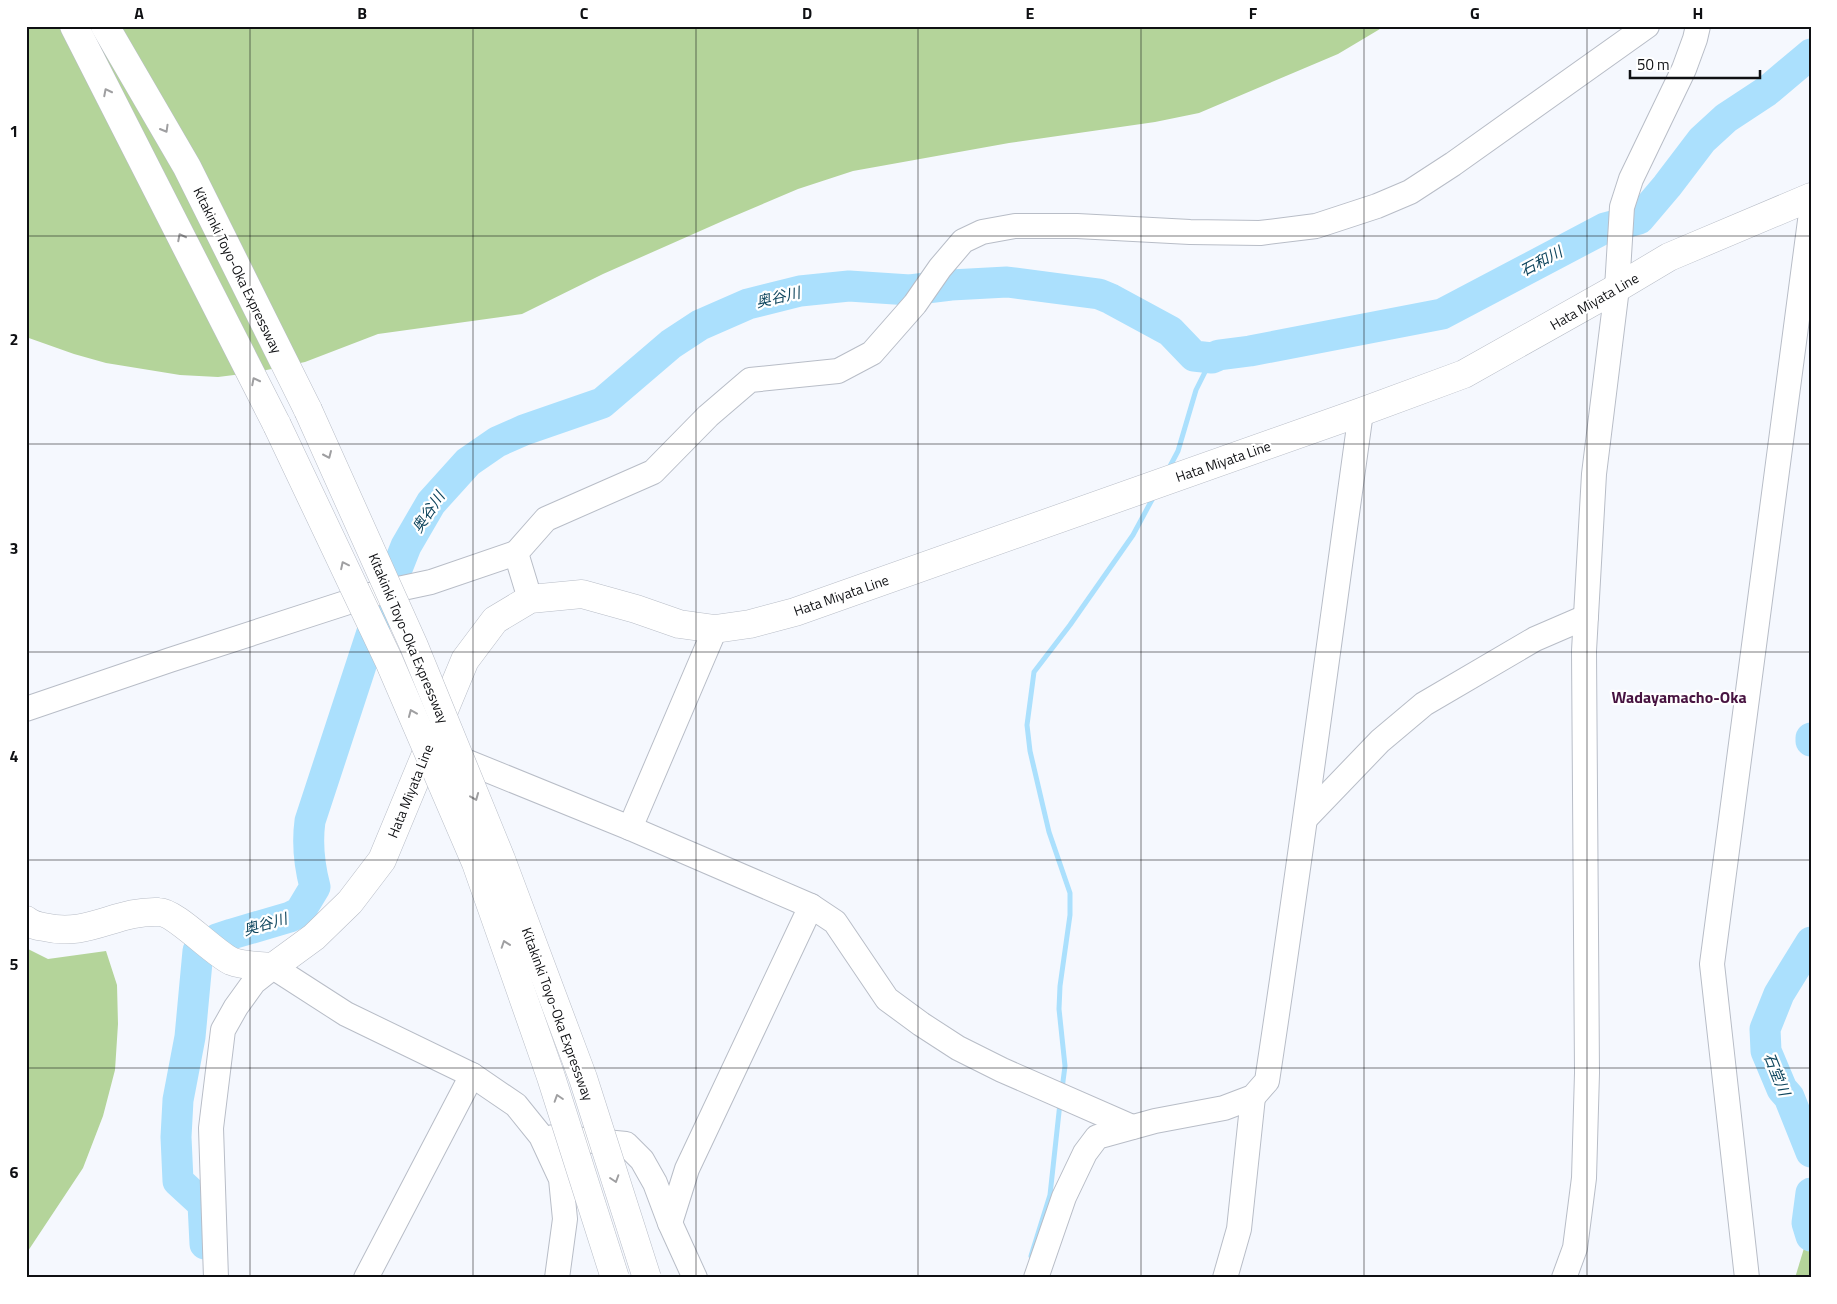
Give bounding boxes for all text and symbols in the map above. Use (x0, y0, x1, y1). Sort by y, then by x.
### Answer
text: A (134, 1, 144, 25)
text: B (357, 1, 367, 25)
text: C (580, 1, 589, 25)
text: D (802, 1, 812, 25)
text: E (1026, 1, 1035, 25)
text: F (1249, 1, 1258, 25)
text: G (1470, 1, 1480, 25)
text: H (1693, 1, 1703, 25)
scale bar (1630, 48, 1760, 80)
text: 50 m (1637, 53, 1670, 76)
one-way arrow (103, 88, 113, 97)
text: 1 (10, 119, 18, 143)
one-way arrow (159, 123, 169, 132)
street label: Kitakinki Toyo-Oka Expressway (188, 183, 288, 357)
one-way arrow (177, 233, 187, 242)
water label: 石和川 (1516, 239, 1568, 282)
street label: Hata Miyata Line (1546, 267, 1642, 335)
water label: 奥谷川 (753, 280, 804, 313)
text: 2 (10, 327, 18, 351)
one-way arrow (251, 378, 261, 387)
street label: Hata Miyata Line (1173, 435, 1273, 487)
one-way arrow (321, 450, 332, 459)
water label: 奥谷川 (406, 485, 451, 537)
text: 3 (10, 536, 18, 560)
street label: Kitakinki Toyo-Oka Expressway (364, 550, 455, 727)
one-way arrow (339, 561, 350, 570)
street label: Hata Miyata Line (791, 569, 891, 621)
district label: Wadayamacho-Oka (1611, 685, 1747, 709)
one-way arrow (407, 709, 417, 717)
street label: Hata Miyata Line (382, 741, 438, 841)
text: 4 (10, 744, 19, 768)
one-way arrow (469, 792, 480, 801)
water label: 奥谷川 (240, 906, 292, 941)
street label: Kitakinki Toyo-Oka Expressway (517, 924, 599, 1104)
one-way arrow (501, 941, 511, 949)
text: 5 (10, 952, 19, 976)
water label: 石堂川 (1758, 1049, 1797, 1101)
one-way arrow (553, 1094, 563, 1103)
text: 6 (10, 1160, 19, 1184)
one-way arrow (609, 1175, 619, 1183)

